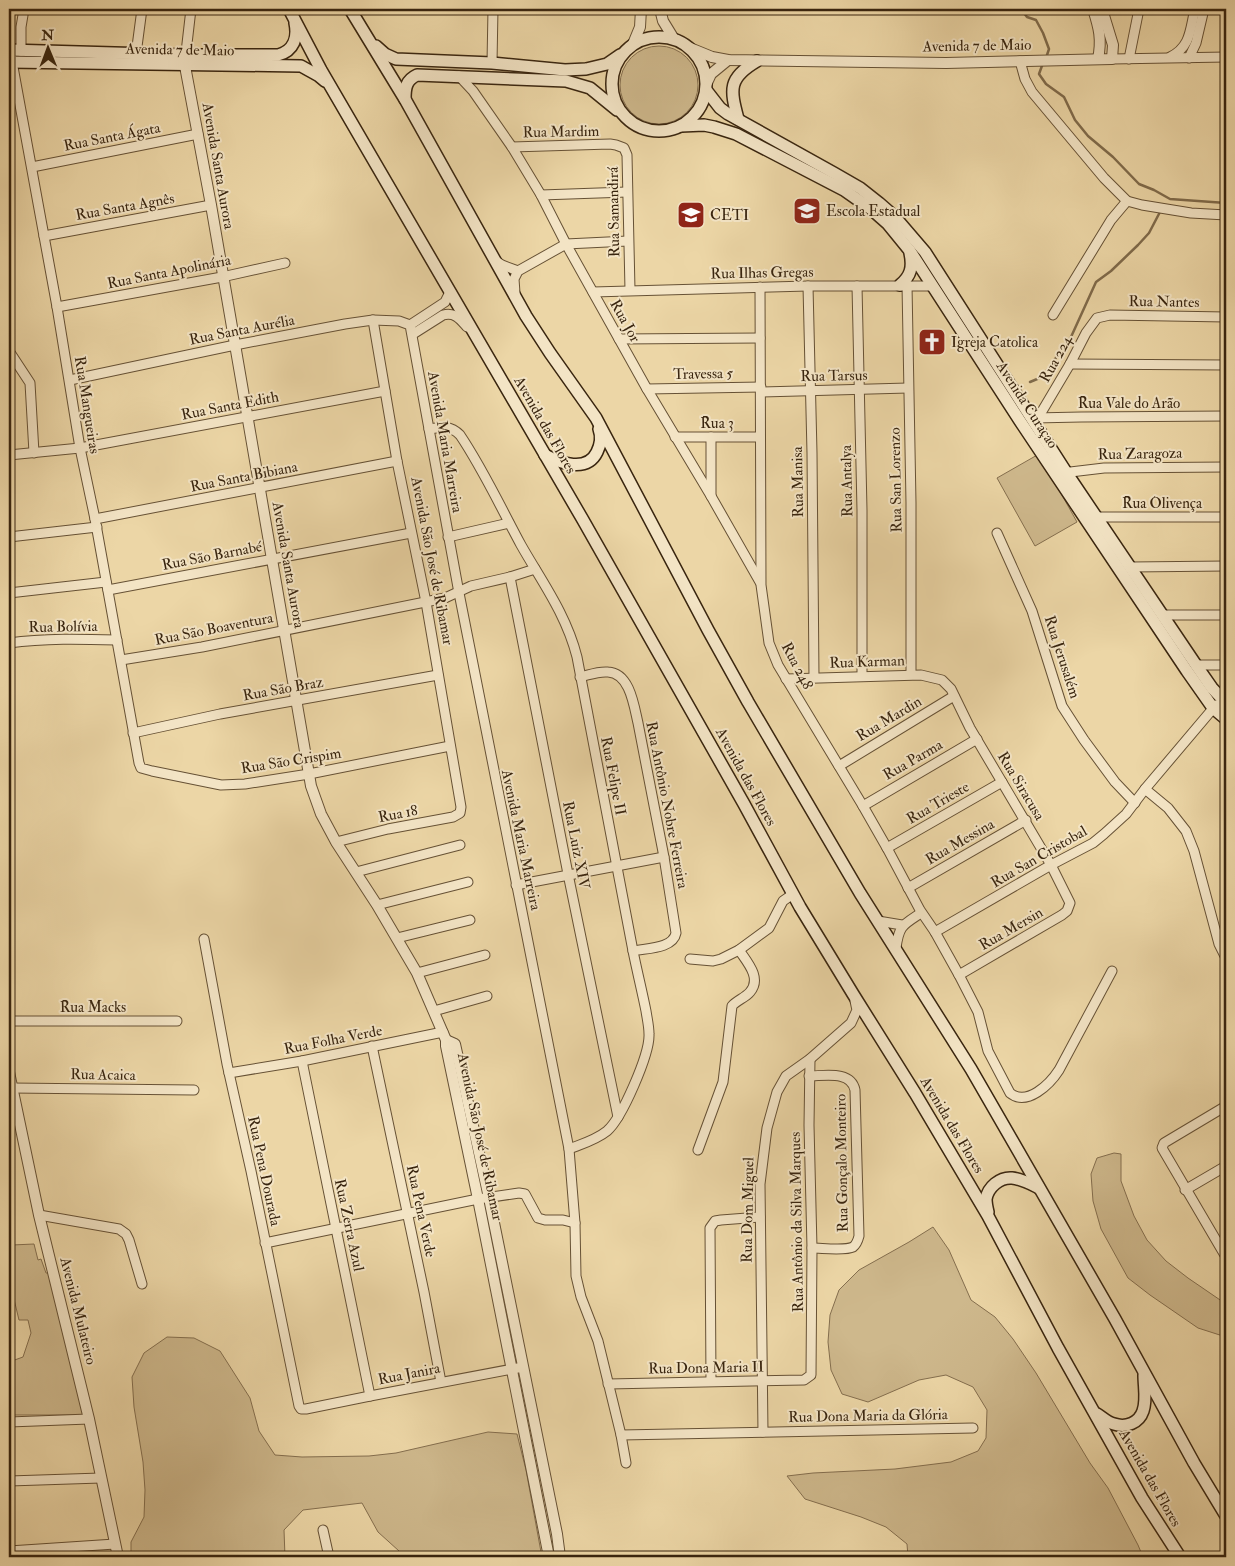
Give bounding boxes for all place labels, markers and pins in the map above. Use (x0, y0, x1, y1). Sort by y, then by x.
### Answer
school or university icon: Escola Estadual (792, 196, 822, 226)
school or university icon: CETI (676, 200, 706, 230)
place label: Escola Estadual (826, 202, 921, 221)
place label: CETI (710, 206, 749, 225)
church icon: Igreja Catolica (917, 327, 947, 357)
place label: Igreja Catolica (951, 333, 1039, 352)

